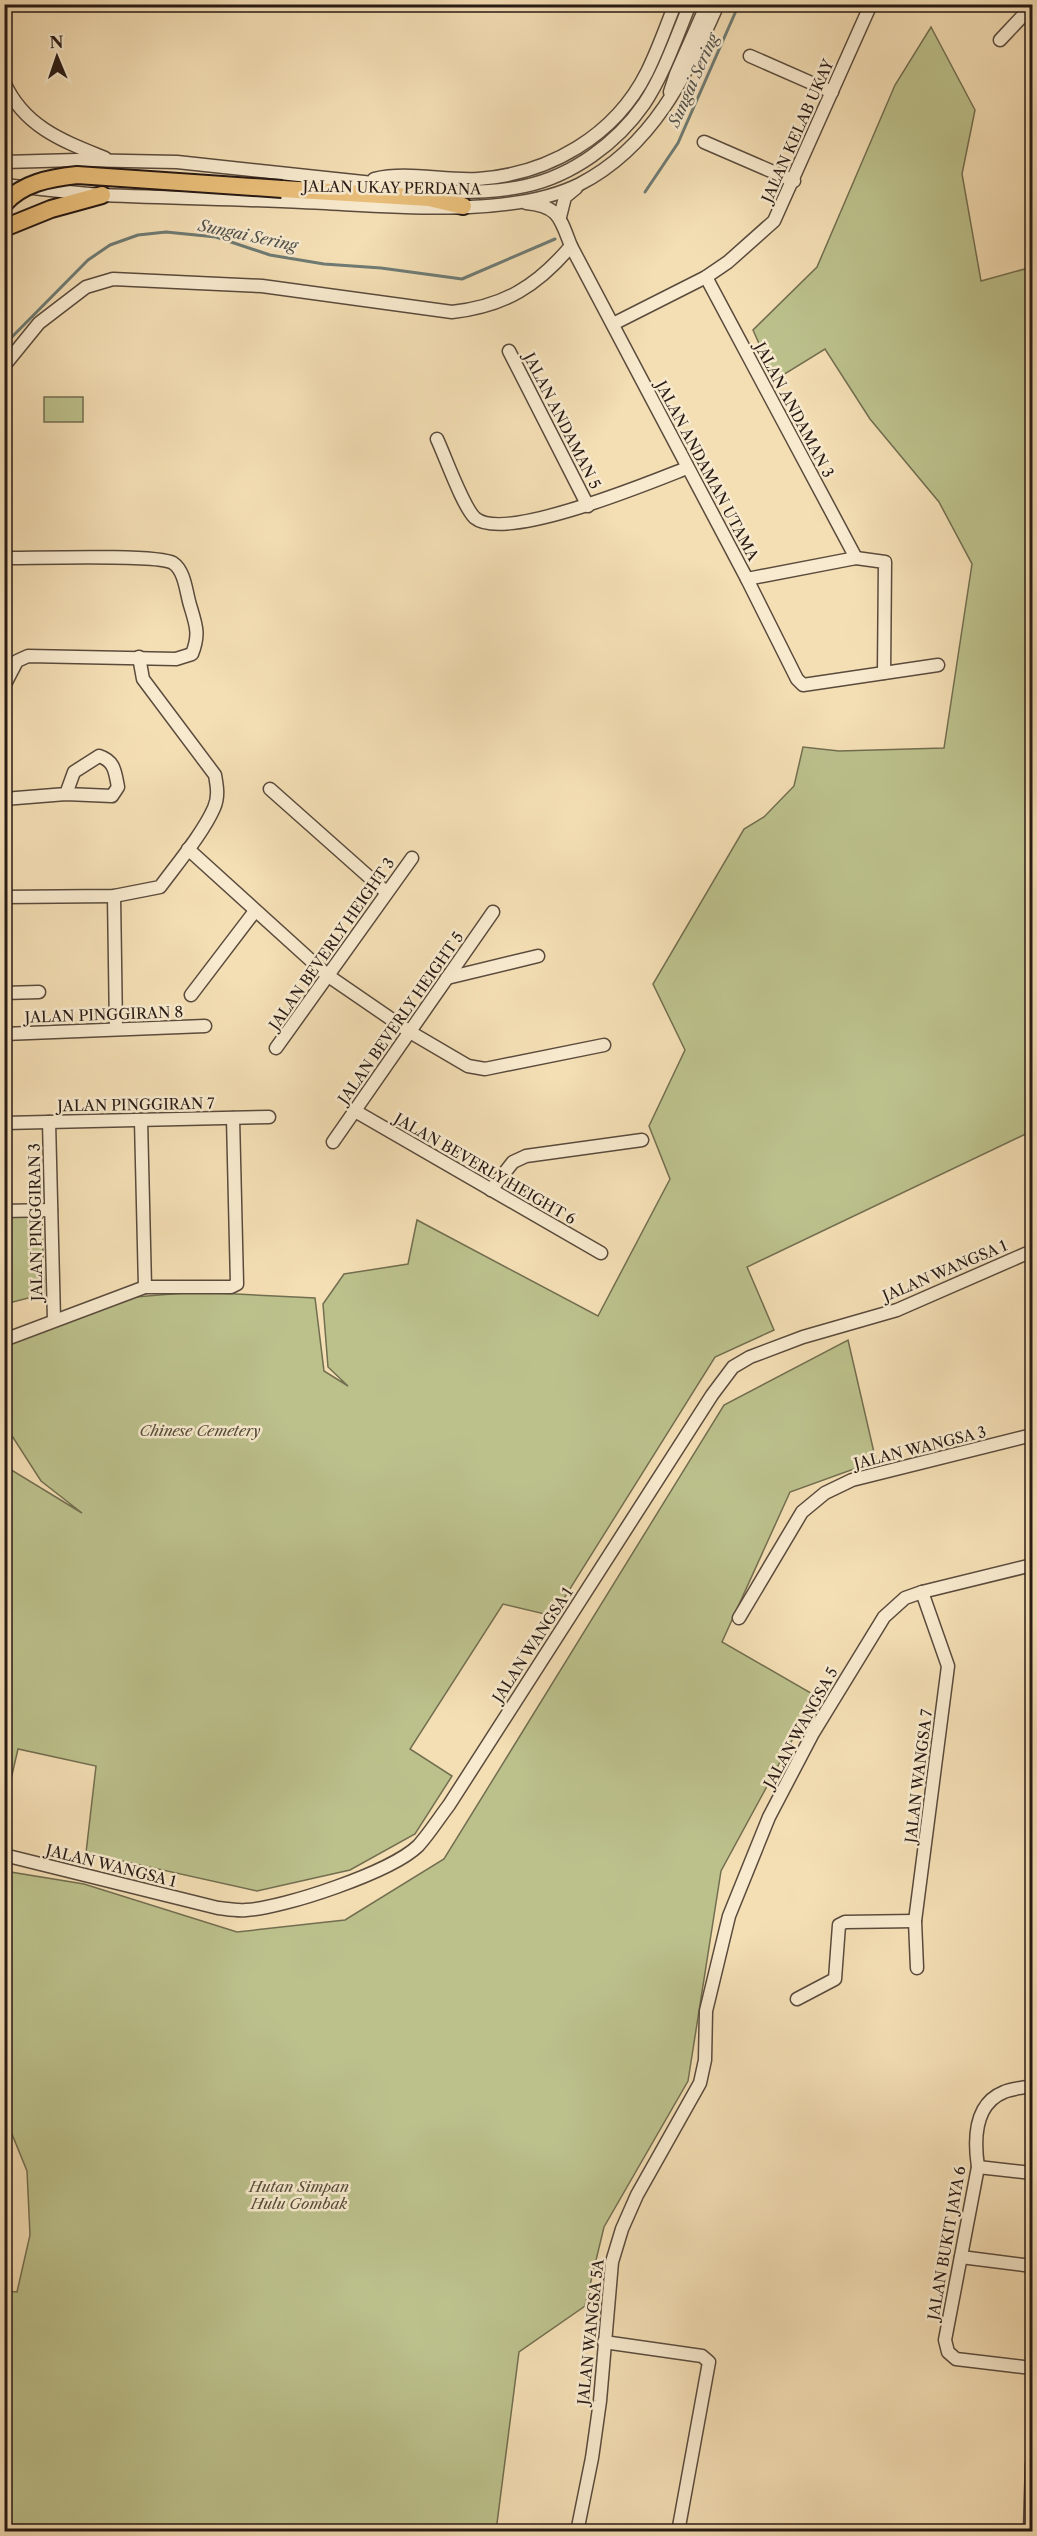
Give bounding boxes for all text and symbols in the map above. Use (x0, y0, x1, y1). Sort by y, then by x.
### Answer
north arrow (27, 27, 87, 87)
water label: Sungai Sering (663, 28, 723, 131)
text: N (49, 32, 64, 52)
street label: JALAN KELAB UKAY (757, 56, 838, 207)
street label: JALAN UKAY PERDANA (301, 176, 482, 199)
water label: Sungai Sering (196, 215, 301, 256)
street label: JALAN ANDAMAN 3 (750, 337, 838, 481)
street label: JALAN ANDAMAN 5 (519, 348, 605, 492)
street label: JALAN ANDAMAN UTAMA (651, 376, 763, 565)
street label: JALAN BEVERLY HEIGHT 3 (264, 854, 398, 1035)
street label: JALAN BEVERLY HEIGHT 5 (333, 928, 467, 1109)
street label: JALAN PINGGIRAN 8 (22, 1002, 184, 1027)
street label: JALAN PINGGIRAN 7 (55, 1094, 215, 1115)
street label: JALAN BEVERLY HEIGHT 6 (389, 1108, 580, 1229)
street label: JALAN PINGGIRAN 3 (25, 1143, 46, 1303)
street label: JALAN WANGSA 1 (878, 1235, 1011, 1306)
park label: Chinese Cemetery (139, 1421, 261, 1440)
street label: JALAN WANGSA 3 (850, 1422, 988, 1474)
street label: JALAN WANGSA 1 (487, 1583, 577, 1708)
street label: JALAN WANGSA 5 (758, 1664, 842, 1793)
street label: JALAN WANGSA 7 (901, 1707, 936, 1846)
street label: JALAN WANGSA 1 (42, 1840, 179, 1891)
street label: JALAN BUKIT JAYA 6 (923, 2164, 969, 2323)
park label: Hutan Simpan Hulu Gombak (248, 2177, 349, 2213)
street label: JALAN WANGSA 5A (573, 2257, 608, 2408)

